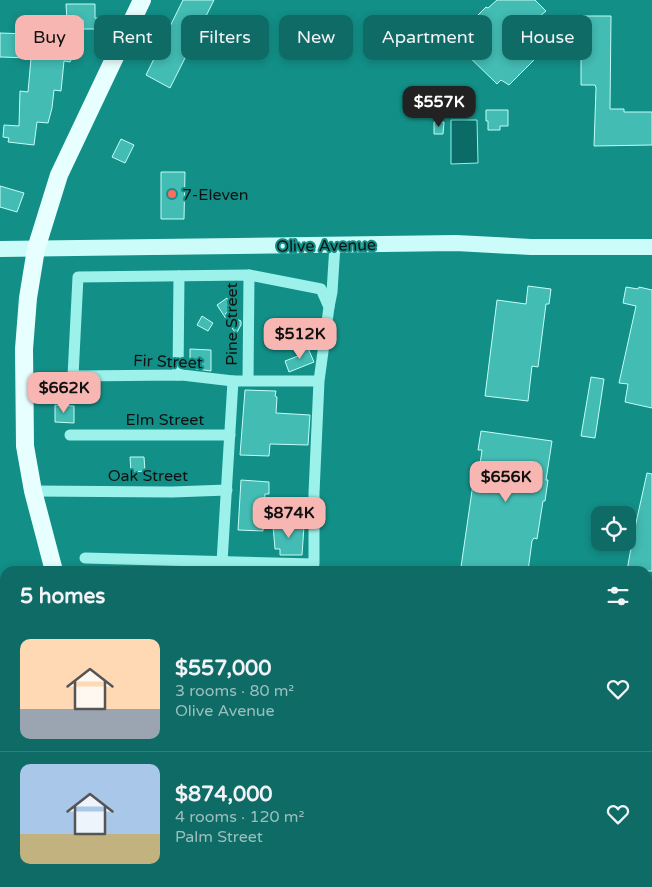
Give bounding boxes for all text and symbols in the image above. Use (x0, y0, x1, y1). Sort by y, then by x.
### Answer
chip: Buy (15, 15, 84, 60)
chip: Rent (94, 15, 171, 60)
chip: Filters (181, 15, 269, 60)
chip: New (279, 15, 353, 60)
chip: Apartment (363, 15, 492, 60)
chip: House (502, 15, 592, 60)
pin: $557K (404, 86, 474, 128)
text: $557K (414, 92, 464, 112)
place label: 7-Eleven (182, 185, 249, 205)
marker: 7-Eleven (166, 188, 178, 200)
street label: Olive Avenue (276, 235, 376, 257)
street label: Pine Street (222, 282, 242, 366)
pin: $512K (265, 318, 335, 360)
text: $512K (275, 324, 325, 344)
street label: Fir Street (133, 351, 203, 373)
pin: $662K (29, 372, 99, 414)
text: $662K (39, 378, 89, 398)
street label: Elm Street (126, 410, 204, 430)
pin: $656K (471, 460, 541, 503)
street label: Oak Street (108, 466, 188, 486)
text: $656K (481, 467, 531, 487)
pin: $874K (254, 496, 324, 539)
text: $874K (264, 503, 314, 523)
map controls (591, 506, 636, 551)
button: locate (591, 506, 636, 551)
icon: filters (604, 582, 632, 610)
text: 5 homes (20, 584, 105, 609)
text: $557,000 (175, 656, 271, 681)
icon: home (60, 659, 120, 719)
icon: heart (604, 675, 632, 703)
text: 3 rooms · 80 m² (175, 681, 294, 701)
text: Olive Avenue (175, 701, 275, 721)
text: $874,000 (175, 782, 273, 807)
icon: home (60, 784, 120, 844)
icon: heart (604, 800, 632, 828)
text: 4 rooms · 120 m² (175, 807, 304, 827)
text: Palm Street (175, 827, 263, 847)

